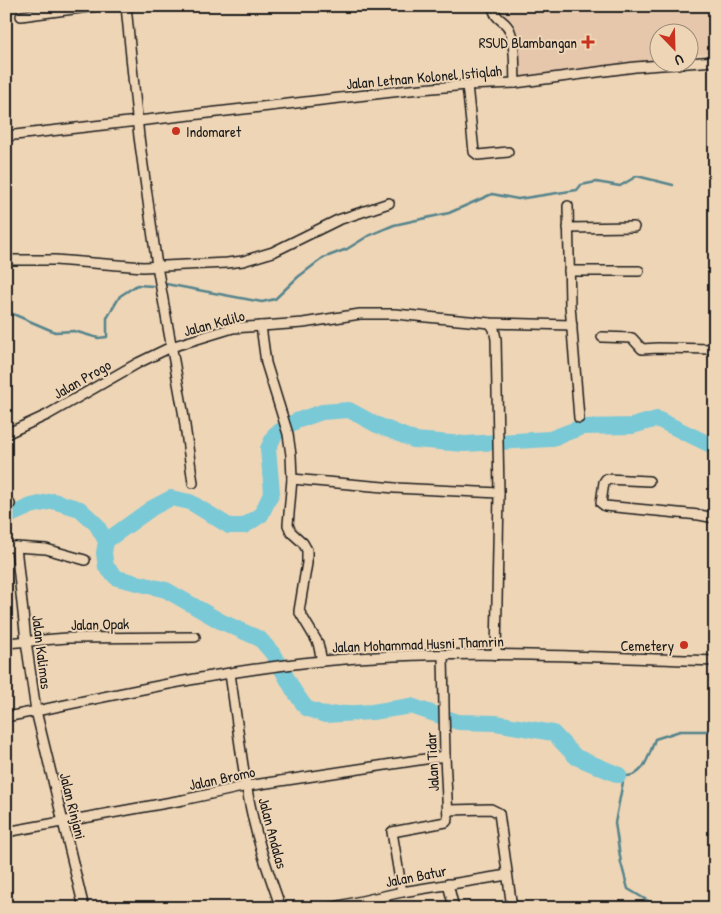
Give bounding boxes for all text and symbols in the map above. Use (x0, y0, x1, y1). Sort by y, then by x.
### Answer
north arrow (648, 22, 698, 72)
place label: RSUD Blambangan (479, 32, 577, 53)
marker: RSUD Blambangan (581, 35, 595, 49)
text: U (672, 50, 687, 71)
street label: Jalan Letnan Kolonel Istiqlah (345, 60, 503, 94)
place label: Indomaret (186, 121, 242, 142)
marker: Indomaret (170, 125, 182, 137)
street label: Jalan Kalilo (181, 305, 247, 341)
street label: Jalan Progo (49, 354, 115, 404)
street label: Jalan Opak (71, 613, 129, 635)
street label: Jalan Kalimas (27, 614, 57, 690)
street label: Jalan Mohammad Husni Thamrin (332, 630, 505, 657)
place label: Cemetery (620, 635, 674, 656)
marker: Cemetery (678, 639, 690, 651)
street label: Jalan Tidar (420, 732, 444, 792)
street label: Jalan Bromo (187, 761, 257, 795)
street label: Jalan Rinjani (55, 770, 91, 842)
street label: Jalan Andalas (253, 795, 293, 871)
street label: Jalan Batur (384, 860, 449, 892)

